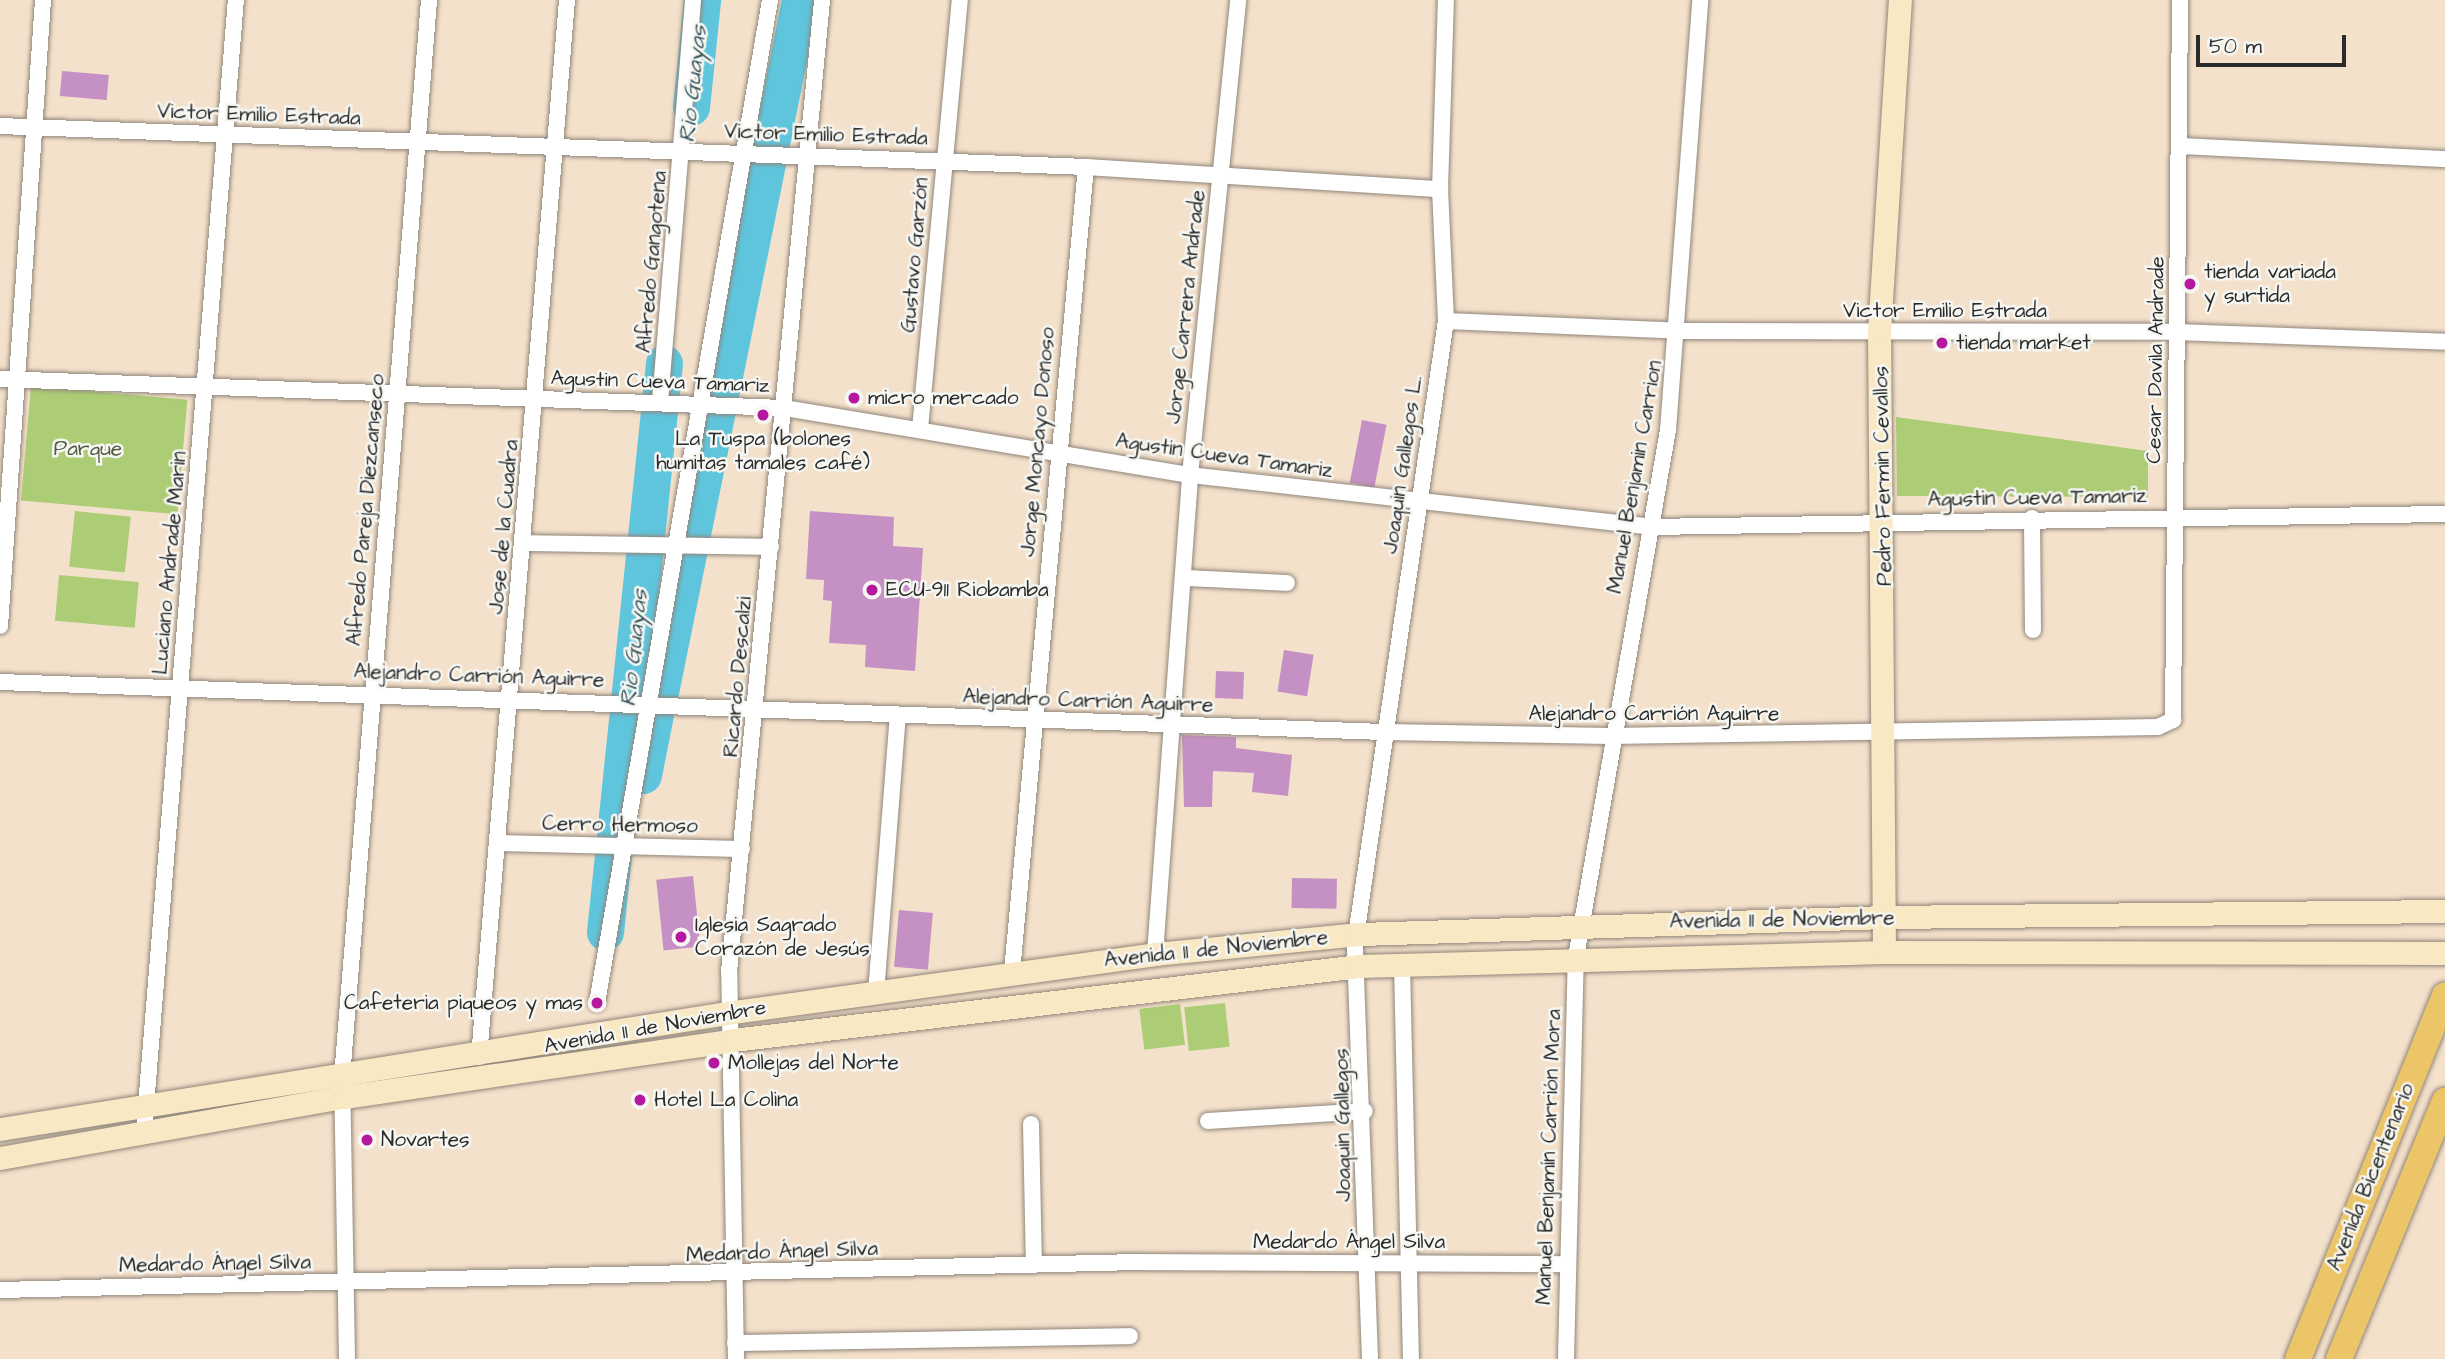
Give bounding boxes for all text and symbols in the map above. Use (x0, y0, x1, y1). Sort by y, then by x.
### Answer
scale bar (2200, 21, 2350, 65)
water label: Rio Guayas (673, 24, 713, 144)
text: 50 m (2209, 32, 2262, 61)
street label: Victor Emilio Estrada (157, 99, 361, 131)
street label: Victor Emilio Estrada (724, 119, 928, 151)
street label: Alfredo Gangotena (631, 170, 673, 354)
street label: Gustavo Garzón (896, 176, 934, 334)
street label: Jorge Carrera Andrade (1161, 189, 1211, 425)
street label: Cesar Davila Andrade (2142, 256, 2170, 464)
place label: tienda variada y surtida (2204, 259, 2336, 309)
marker: tienda variada y surtida (2182, 276, 2198, 292)
street label: Victor Emilio Estrada (1843, 298, 2047, 324)
street label: Jorge Moncayo Donoso (1015, 326, 1061, 558)
place label: tienda market (1956, 330, 2091, 356)
marker: tienda market (1934, 335, 1950, 351)
street label: Manuel Benjamin Carrion (1602, 359, 1668, 595)
street label: Agustin Cueva Tamariz (550, 366, 770, 398)
street label: Pedro Fermin Cevallos (1868, 366, 1898, 586)
street label: Alfredo Pareja Diezcanseco (342, 373, 390, 647)
street label: Joaquin Gallegos L. (1378, 374, 1428, 556)
place label: micro mercado (868, 385, 1018, 411)
marker: micro mercado (846, 390, 862, 406)
marker: La Tuspa (bolones humitas tamales café) (755, 407, 771, 423)
place label: La Tuspa (bolones humitas tamales café) (656, 426, 870, 476)
street label: Agustin Cueva Tamariz (1114, 428, 1334, 484)
park label: Parque (54, 436, 122, 462)
street label: Jose de la Cuadra (484, 439, 524, 615)
street label: Luciano Andrade Marin (148, 450, 192, 676)
street label: Agustin Cueva Tamariz (1927, 483, 2147, 513)
place label: ECU-911 Riobamba (886, 577, 1049, 603)
marker: ECU-911 Riobamba (864, 582, 880, 598)
water label: Rio Guayas (614, 588, 654, 708)
street label: Ricardo Descalzi (718, 596, 758, 758)
street label: Alejandro Carrión Aguirre (353, 659, 605, 693)
street label: Alejandro Carrión Aguirre (962, 684, 1214, 718)
street label: Alejandro Carrión Aguirre (1529, 701, 1779, 727)
street label: Cerro Hermoso (542, 811, 698, 839)
street label: Avenida 11 de Noviembre (1669, 905, 1895, 935)
place label: Iglesia Sagrado Corazón de Jesús (695, 912, 870, 962)
street label: Avenida 11 de Noviembre (1103, 925, 1329, 973)
marker: Iglesia Sagrado Corazón de Jesús (673, 929, 689, 945)
place label: Cafeteria piqueos y mas (344, 990, 583, 1016)
street label: Avenida 11 de Noviembre (542, 995, 768, 1059)
marker: Cafeteria piqueos y mas (589, 995, 605, 1011)
street label: Manuel Benjamín Carrión Mora (1531, 1009, 1567, 1305)
street label: Joaquin Gallegos (1329, 1048, 1357, 1202)
place label: Mollejas del Norte (728, 1050, 899, 1076)
marker: Mollejas del Norte (706, 1055, 722, 1071)
street label: Avenida Bicentenario (2322, 1080, 2420, 1274)
place label: Hotel La Colina (654, 1087, 798, 1113)
marker: Hotel La Colina (632, 1092, 648, 1108)
place label: Novartes (381, 1127, 470, 1153)
marker: Novartes (359, 1132, 375, 1148)
street label: Medardo Ángel Silva (1253, 1229, 1445, 1255)
street label: Medardo Ángel Silva (686, 1236, 878, 1268)
street label: Medardo Ángel Silva (119, 1250, 311, 1278)

